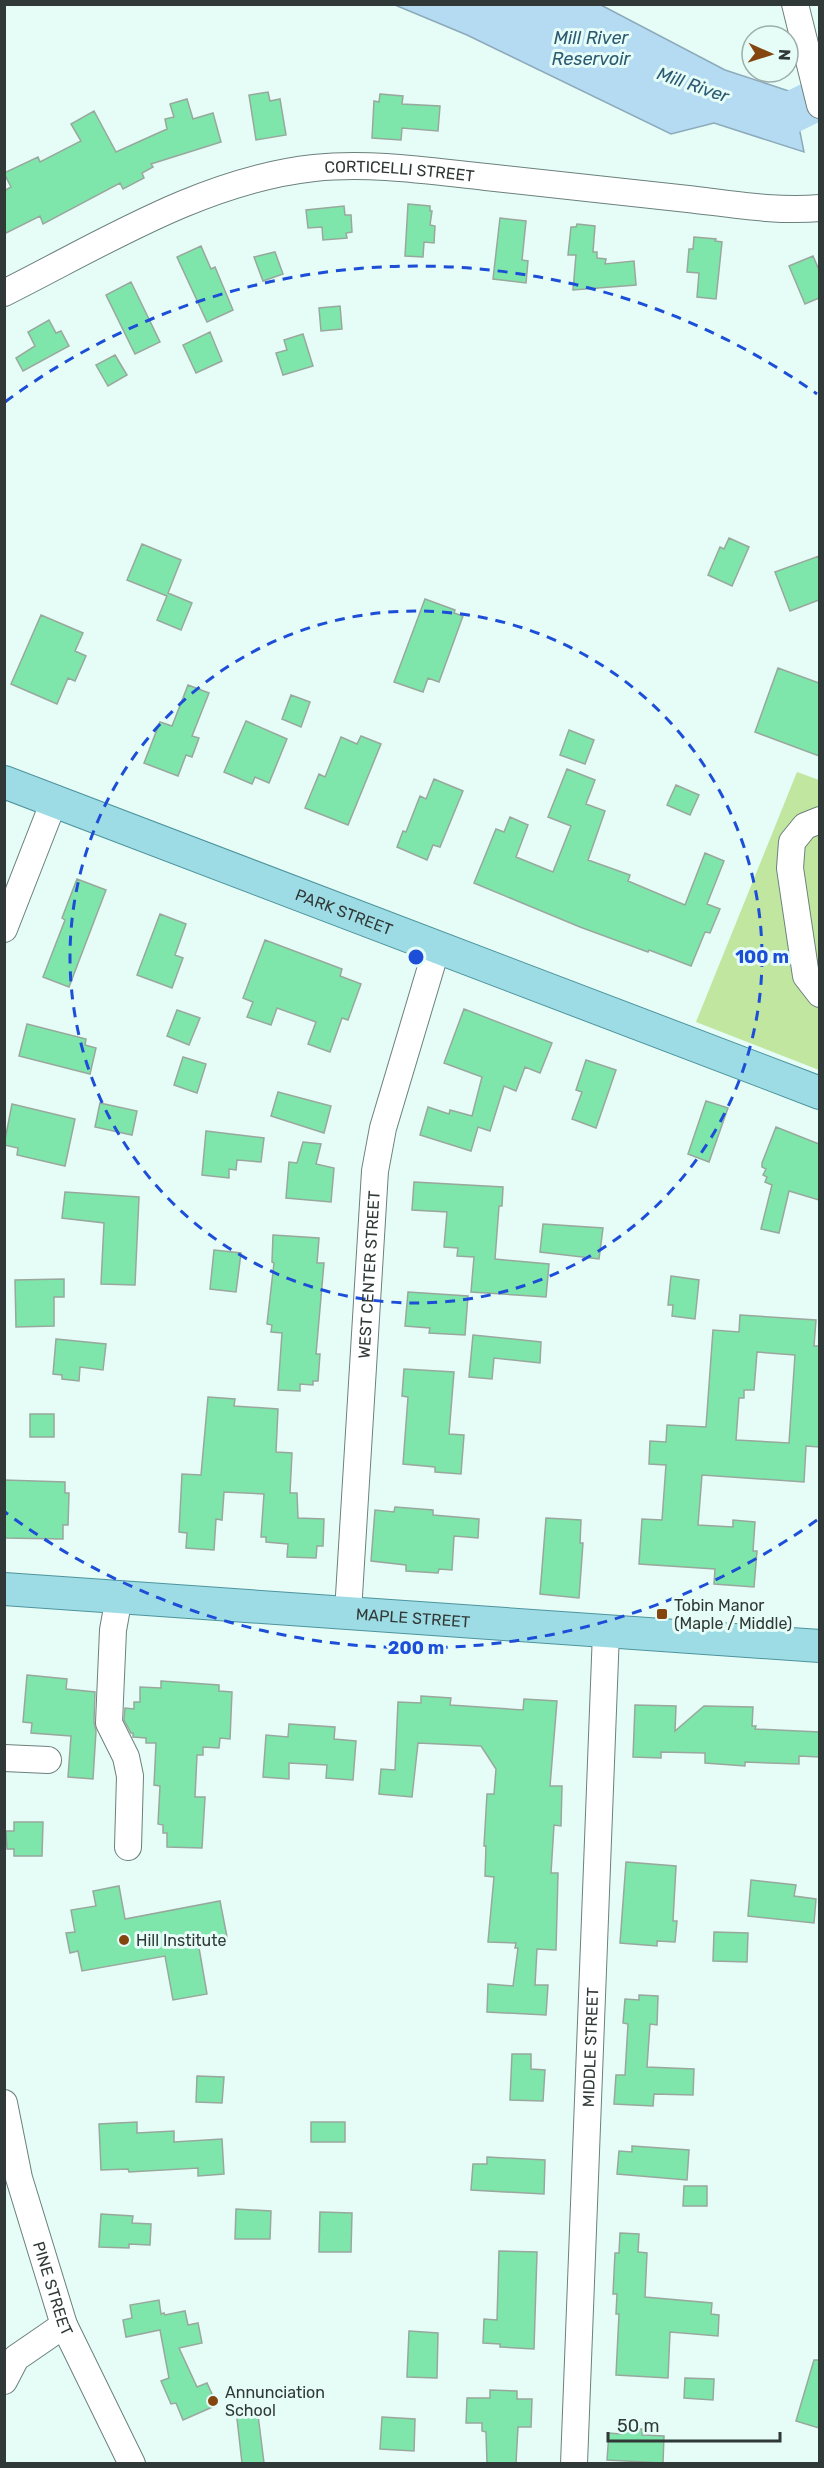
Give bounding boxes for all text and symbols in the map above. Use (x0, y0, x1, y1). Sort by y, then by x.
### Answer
north arrow (740, 24, 800, 84)
water label: Mill River Reservoir (552, 27, 632, 70)
text: N (775, 49, 794, 61)
water label: Mill River (654, 62, 733, 108)
street label: CORTICELLI STREET (324, 156, 476, 185)
street label: PARK STREET (293, 885, 395, 939)
text: 100 m (735, 946, 789, 968)
centre of rings (406, 947, 426, 967)
street label: WEST CENTER STREET (354, 1190, 383, 1359)
place label: Tobin Manor (Maple / Middle) (674, 1596, 792, 1633)
street label: MAPLE STREET (355, 1604, 471, 1631)
marker: Tobin Manor (Maple / Middle) (655, 1607, 669, 1621)
text: 200 m (388, 1637, 444, 1659)
place label: Hill Institute (136, 1931, 226, 1950)
marker: Hill Institute (117, 1933, 131, 1947)
street label: MIDDLE STREET (578, 1987, 602, 2108)
street label: PINE STREET (29, 2239, 77, 2339)
place label: Annunciation School (225, 2383, 325, 2420)
marker: Annunciation School (206, 2394, 220, 2408)
scale bar (608, 2405, 780, 2443)
text: 50 m (617, 2415, 660, 2437)

